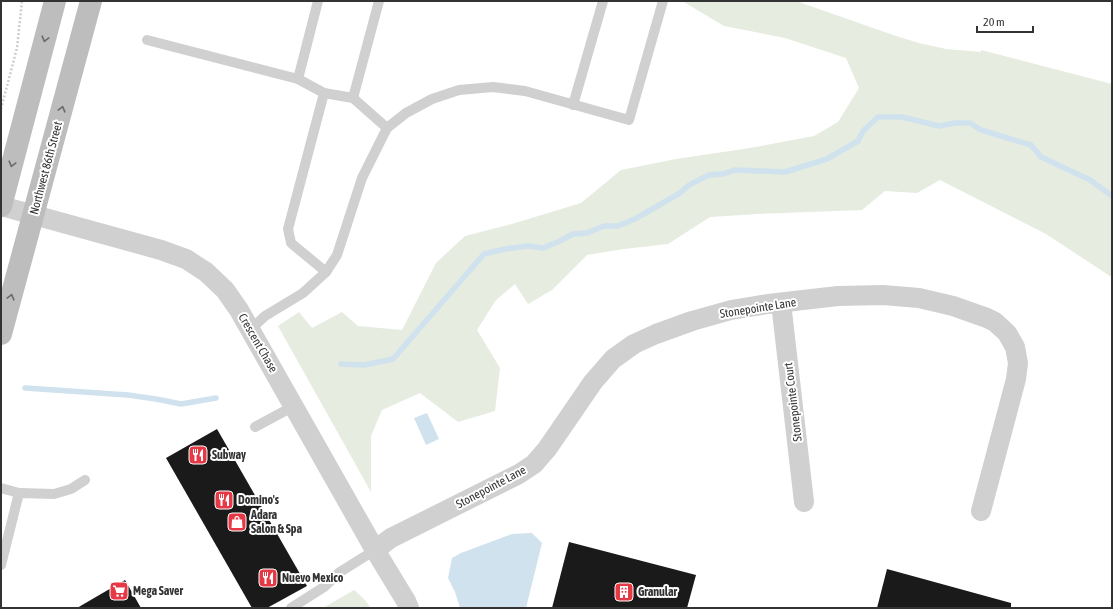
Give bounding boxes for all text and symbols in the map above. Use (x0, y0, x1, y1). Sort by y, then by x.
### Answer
scale bar (977, 8, 1033, 34)
text: 20 m (983, 15, 1005, 29)
one-way arrow (41, 35, 50, 42)
one-way arrow (57, 106, 66, 113)
street label: Northwest 86th Street (27, 119, 65, 216)
one-way arrow (8, 161, 17, 168)
one-way arrow (6, 293, 15, 300)
street label: Stonepointe Lane (719, 295, 797, 321)
street label: Crescent Chase (235, 311, 281, 375)
street label: Stonepointe Court (781, 361, 805, 442)
restaurant icon: Subway (187, 444, 209, 466)
place label: Subway (212, 448, 246, 462)
street label: Stonepointe Lane (454, 463, 528, 511)
restaurant icon: Domino's (213, 489, 235, 511)
place label: Domino's (238, 493, 280, 507)
place label: Adara Salon & Spa (250, 508, 302, 536)
shop icon: Adara Salon & Spa (226, 511, 248, 533)
restaurant icon: Nuevo Mexico (257, 567, 279, 589)
place label: Nuevo Mexico (282, 571, 344, 585)
supermarket icon: Mega Saver (108, 580, 130, 602)
building icon: Granular (613, 581, 635, 603)
place label: Mega Saver (133, 584, 184, 598)
place label: Granular (638, 585, 678, 599)

